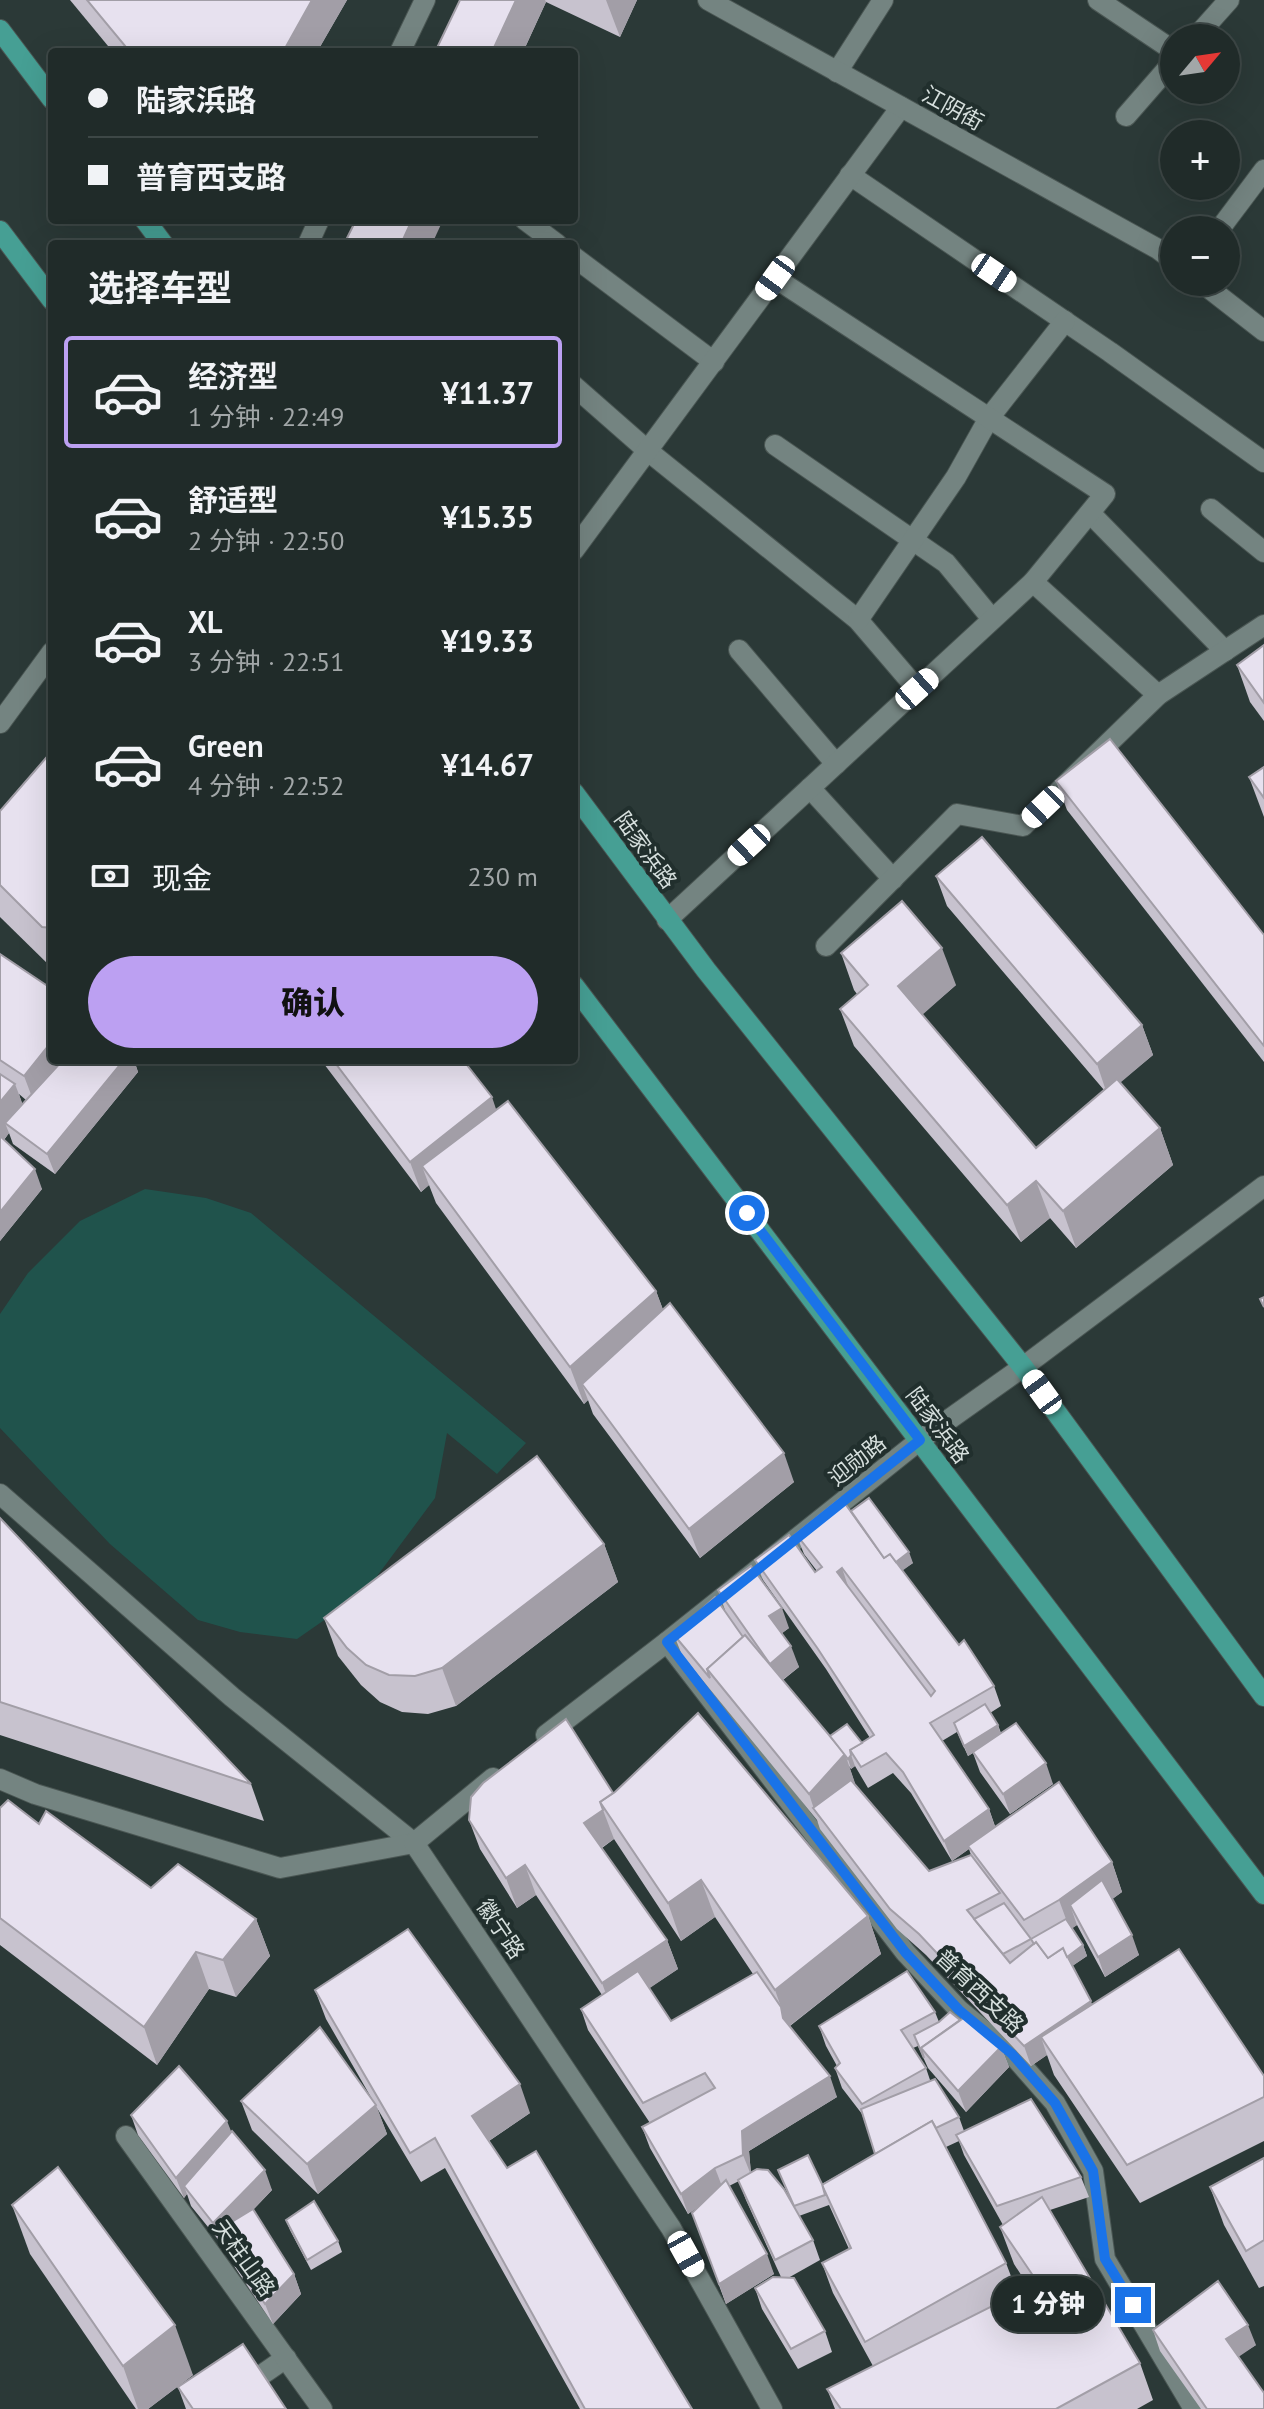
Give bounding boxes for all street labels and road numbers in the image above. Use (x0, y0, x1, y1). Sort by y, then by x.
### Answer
street label: 江阴街 (917, 80, 989, 136)
street label: 陆家浜路 (609, 806, 683, 894)
street label: 陆家浜路 (900, 1381, 976, 1469)
street label: 迎勋路 (823, 1428, 891, 1492)
street label: 徽宁路 (471, 1894, 531, 1964)
street label: 普育西支路 (930, 1943, 1030, 2039)
street label: 天柱山路 (207, 2214, 281, 2302)

